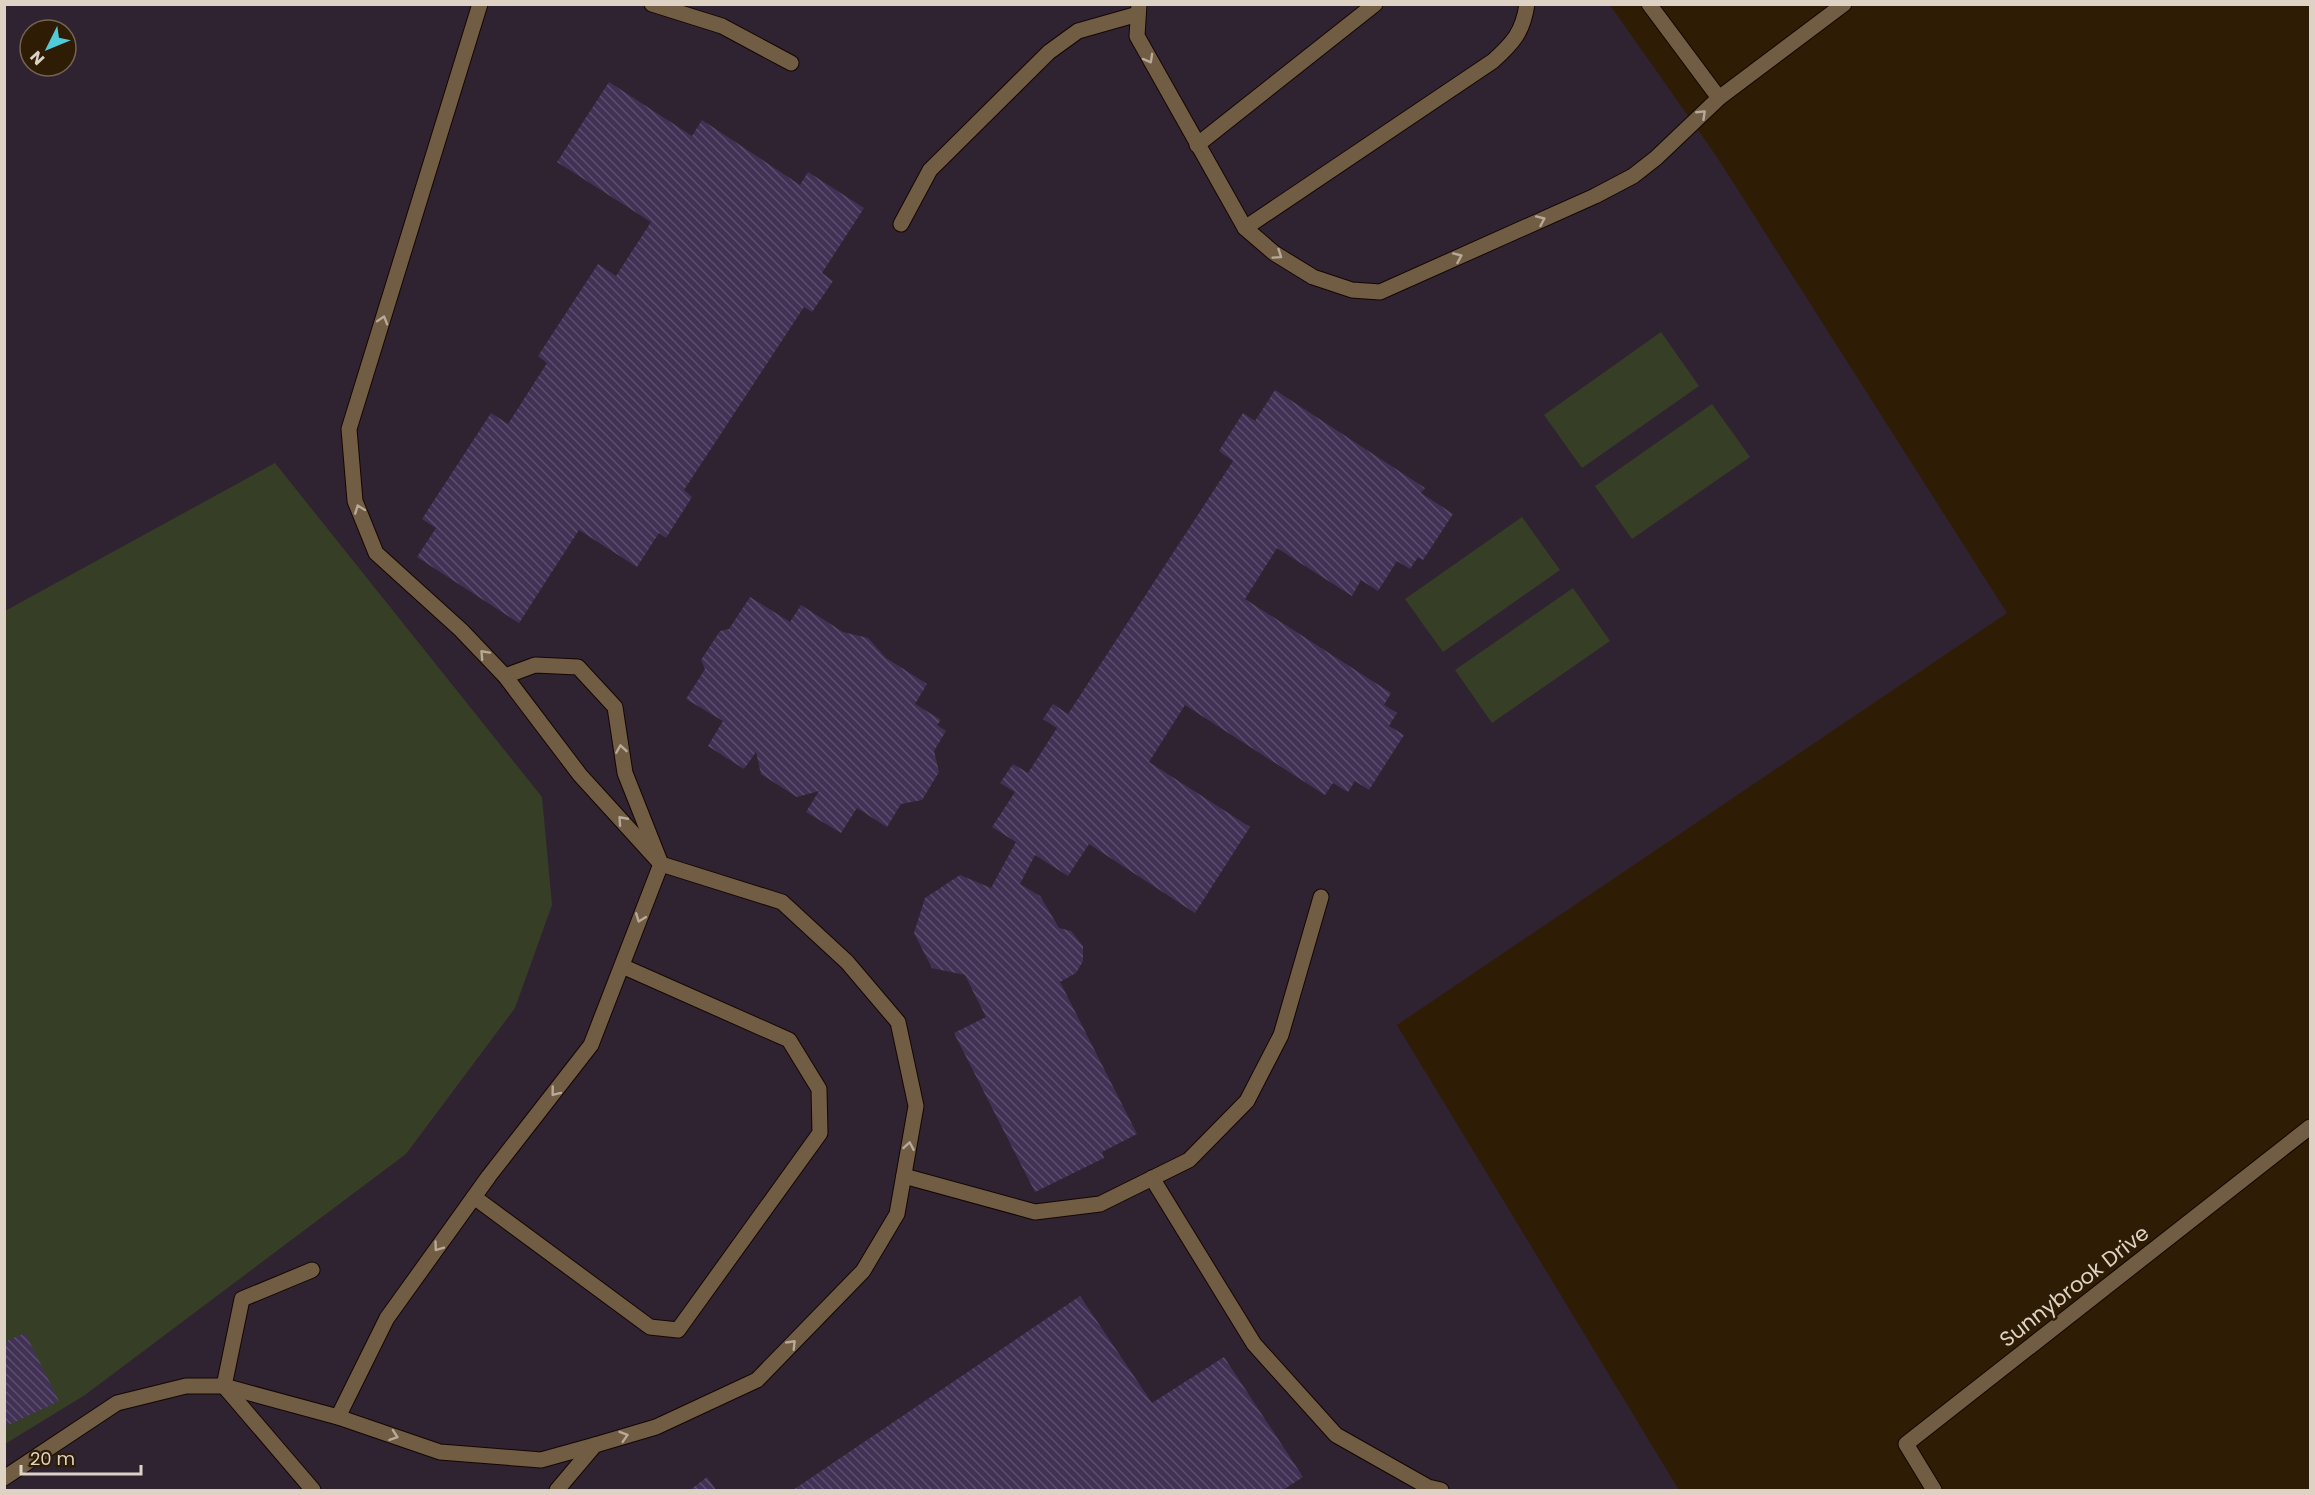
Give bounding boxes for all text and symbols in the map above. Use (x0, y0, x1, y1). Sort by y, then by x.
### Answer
north arrow (18, 18, 78, 78)
text: N (25, 46, 50, 70)
one-way arrow (1142, 53, 1154, 64)
one-way arrow (1696, 110, 1706, 121)
one-way arrow (1534, 215, 1545, 227)
one-way arrow (1272, 248, 1283, 259)
one-way arrow (1451, 252, 1462, 264)
one-way arrow (376, 315, 388, 326)
one-way arrow (353, 505, 366, 515)
one-way arrow (480, 650, 491, 661)
one-way arrow (616, 745, 628, 754)
one-way arrow (618, 817, 629, 828)
one-way arrow (635, 912, 647, 923)
one-way arrow (552, 1085, 563, 1096)
one-way arrow (902, 1141, 915, 1151)
street label: Sunnybrook Drive (1993, 1218, 2155, 1354)
one-way arrow (434, 1241, 445, 1252)
one-way arrow (785, 1340, 796, 1351)
one-way arrow (388, 1429, 399, 1441)
one-way arrow (618, 1431, 629, 1443)
scale bar (21, 1438, 141, 1476)
text: 20 m (30, 1446, 75, 1471)

